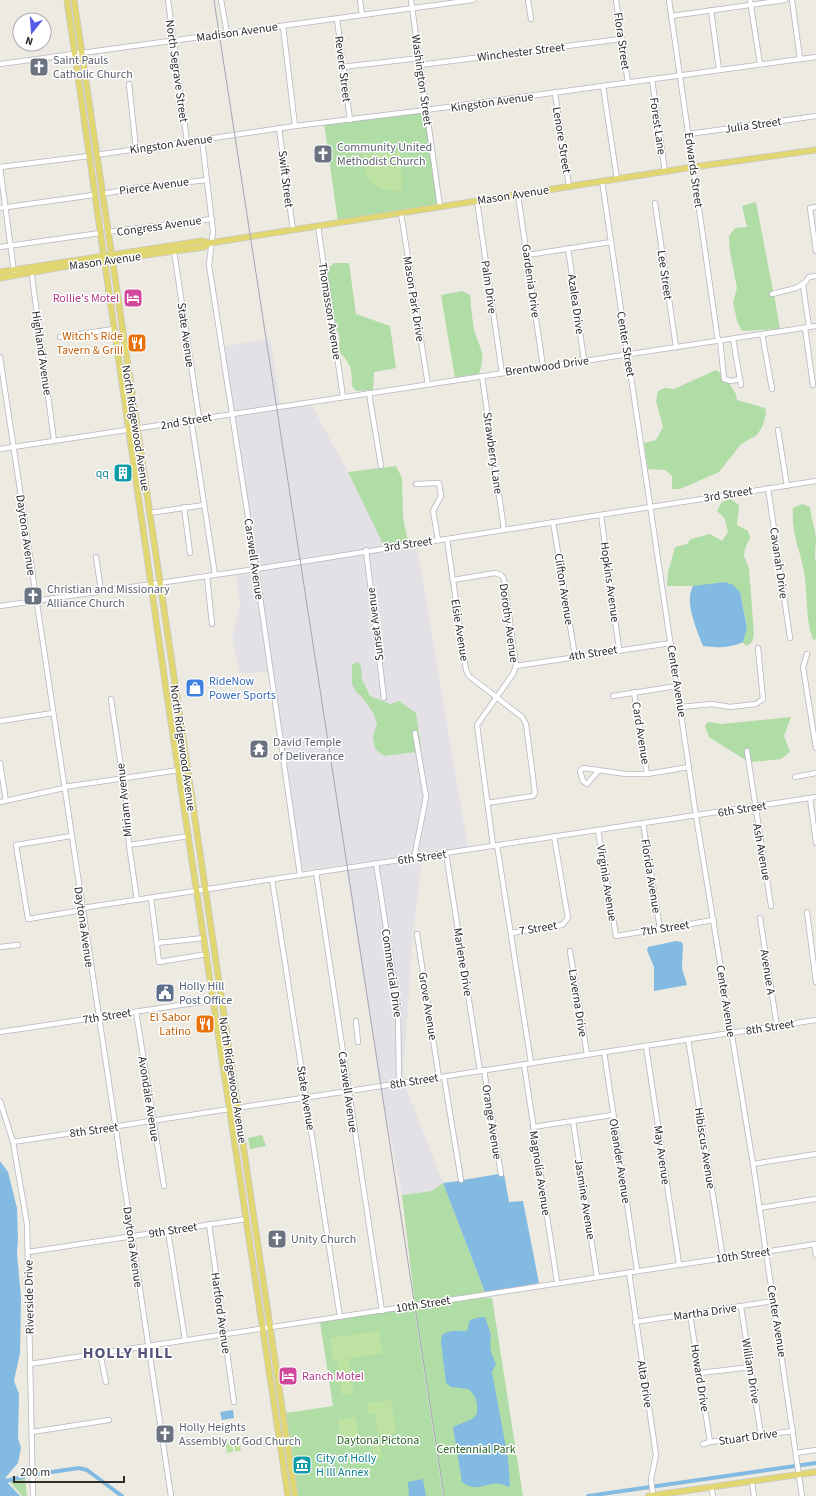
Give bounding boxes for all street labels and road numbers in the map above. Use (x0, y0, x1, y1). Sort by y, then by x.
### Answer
street label: Flora Street (609, 11, 634, 71)
street label: Madison Avenue (195, 18, 279, 47)
street label: North Segrave Street (161, 19, 192, 124)
street label: Washington Street (407, 33, 436, 127)
street label: Revere Street (330, 35, 355, 103)
street label: Winchester Street (476, 39, 566, 66)
street label: Kingston Avenue (449, 88, 535, 117)
street label: Forest Lane (645, 96, 670, 156)
street label: Lenore Street (548, 106, 575, 175)
street label: Julia Street (724, 113, 782, 138)
street label: Kingston Avenue (128, 130, 214, 159)
street label: Edwards Street (680, 131, 707, 209)
street label: Swift Street (274, 149, 297, 209)
street label: Pierce Avenue (118, 173, 190, 200)
street label: Mason Avenue (476, 181, 550, 210)
street label: Congress Avenue (116, 212, 203, 241)
street label: Gardenia Drive (517, 243, 544, 319)
street label: Mason Avenue (68, 248, 142, 275)
street label: Lee Street (653, 249, 676, 301)
street label: Mason Park Drive (398, 255, 429, 343)
street label: Palm Drive (476, 259, 501, 315)
street label: Thomasson Avenue (313, 261, 346, 361)
street label: Azalea Drive (563, 273, 588, 335)
street label: State Avenue (173, 302, 198, 368)
street label: Highland Avenue (27, 310, 56, 396)
street label: Center Street (612, 310, 639, 378)
street label: Brentwood Drive (504, 352, 590, 381)
street label: North Ridgewood Avenue (117, 364, 154, 492)
street label: 2nd Street (159, 409, 213, 434)
street label: Strawberry Lane (478, 411, 507, 495)
street label: 3rd Street (702, 482, 754, 507)
street label: Daytona Avenue (11, 494, 40, 577)
street label: Carswell Avenue (239, 517, 268, 601)
street label: Cavanah Drive (765, 526, 792, 600)
street label: 3rd Street (383, 533, 434, 556)
street label: Hopkins Avenue (595, 541, 624, 623)
street label: Clifton Avenue (549, 552, 578, 626)
street label: Dorothy Avenue (495, 582, 522, 664)
street label: Sunset Avenue (363, 586, 388, 662)
street label: Elsie Avenue (446, 598, 473, 662)
street label: 4th Street (568, 641, 619, 666)
street label: Center Avenue (662, 644, 691, 718)
street label: North Ridgewood Avenue (165, 684, 200, 812)
street label: Card Avenue (627, 701, 654, 766)
street label: Miriam Avenue (112, 762, 137, 838)
street label: 6th Street (717, 797, 768, 822)
street label: Ash Avenue (748, 822, 775, 882)
street label: Florida Avenue (636, 838, 665, 914)
street label: Virginia Avenue (592, 844, 621, 923)
street label: 6th Street (397, 846, 448, 869)
street label: Daytona Avenue (69, 886, 98, 969)
street label: 7th Street (640, 916, 691, 941)
street label: 7 Street (518, 917, 558, 940)
street label: Marlene Drive (449, 927, 476, 997)
street label: Commercial Drive (377, 928, 406, 1018)
street label: Avenue A (756, 948, 780, 997)
street label: Center Avenue (711, 964, 740, 1038)
street label: Laverna Drive (564, 968, 591, 1038)
street label: Grove Avenue (414, 971, 441, 1041)
street label: 7th Street (82, 1004, 133, 1029)
street label: 8th Street (745, 1015, 796, 1040)
street label: North Ridgewood Avenue (214, 1016, 251, 1144)
street label: Carswell Avenue (333, 1050, 362, 1134)
street label: Avondale Avenue (133, 1055, 164, 1143)
street label: State Avenue (292, 1065, 319, 1132)
street label: 8th Street (389, 1069, 440, 1094)
street label: Orange Avenue (477, 1083, 506, 1161)
street label: Hibiscus Avenue (690, 1106, 719, 1190)
street label: Oleander Avenue (604, 1117, 635, 1205)
street label: 8th Street (69, 1119, 120, 1142)
street label: May Avenue (649, 1124, 674, 1186)
street label: Magnolia Avenue (524, 1130, 555, 1217)
street label: Jasmine Avenue (570, 1157, 599, 1241)
street label: Daytona Avenue (118, 1206, 147, 1289)
street label: 9th Street (148, 1218, 199, 1243)
street label: 10th Street (715, 1243, 771, 1268)
street label: Riverside Drive (20, 1260, 39, 1334)
street label: Hartford Avenue (206, 1271, 235, 1355)
street label: Center Avenue (762, 1284, 791, 1358)
street label: 10th Street (395, 1292, 452, 1317)
street label: Martha Drive (672, 1300, 738, 1325)
street label: William Drive (737, 1337, 764, 1405)
street label: Howard Drive (686, 1343, 713, 1413)
street label: Alta Drive (632, 1359, 657, 1409)
street label: Stuart Drive (717, 1425, 779, 1450)

